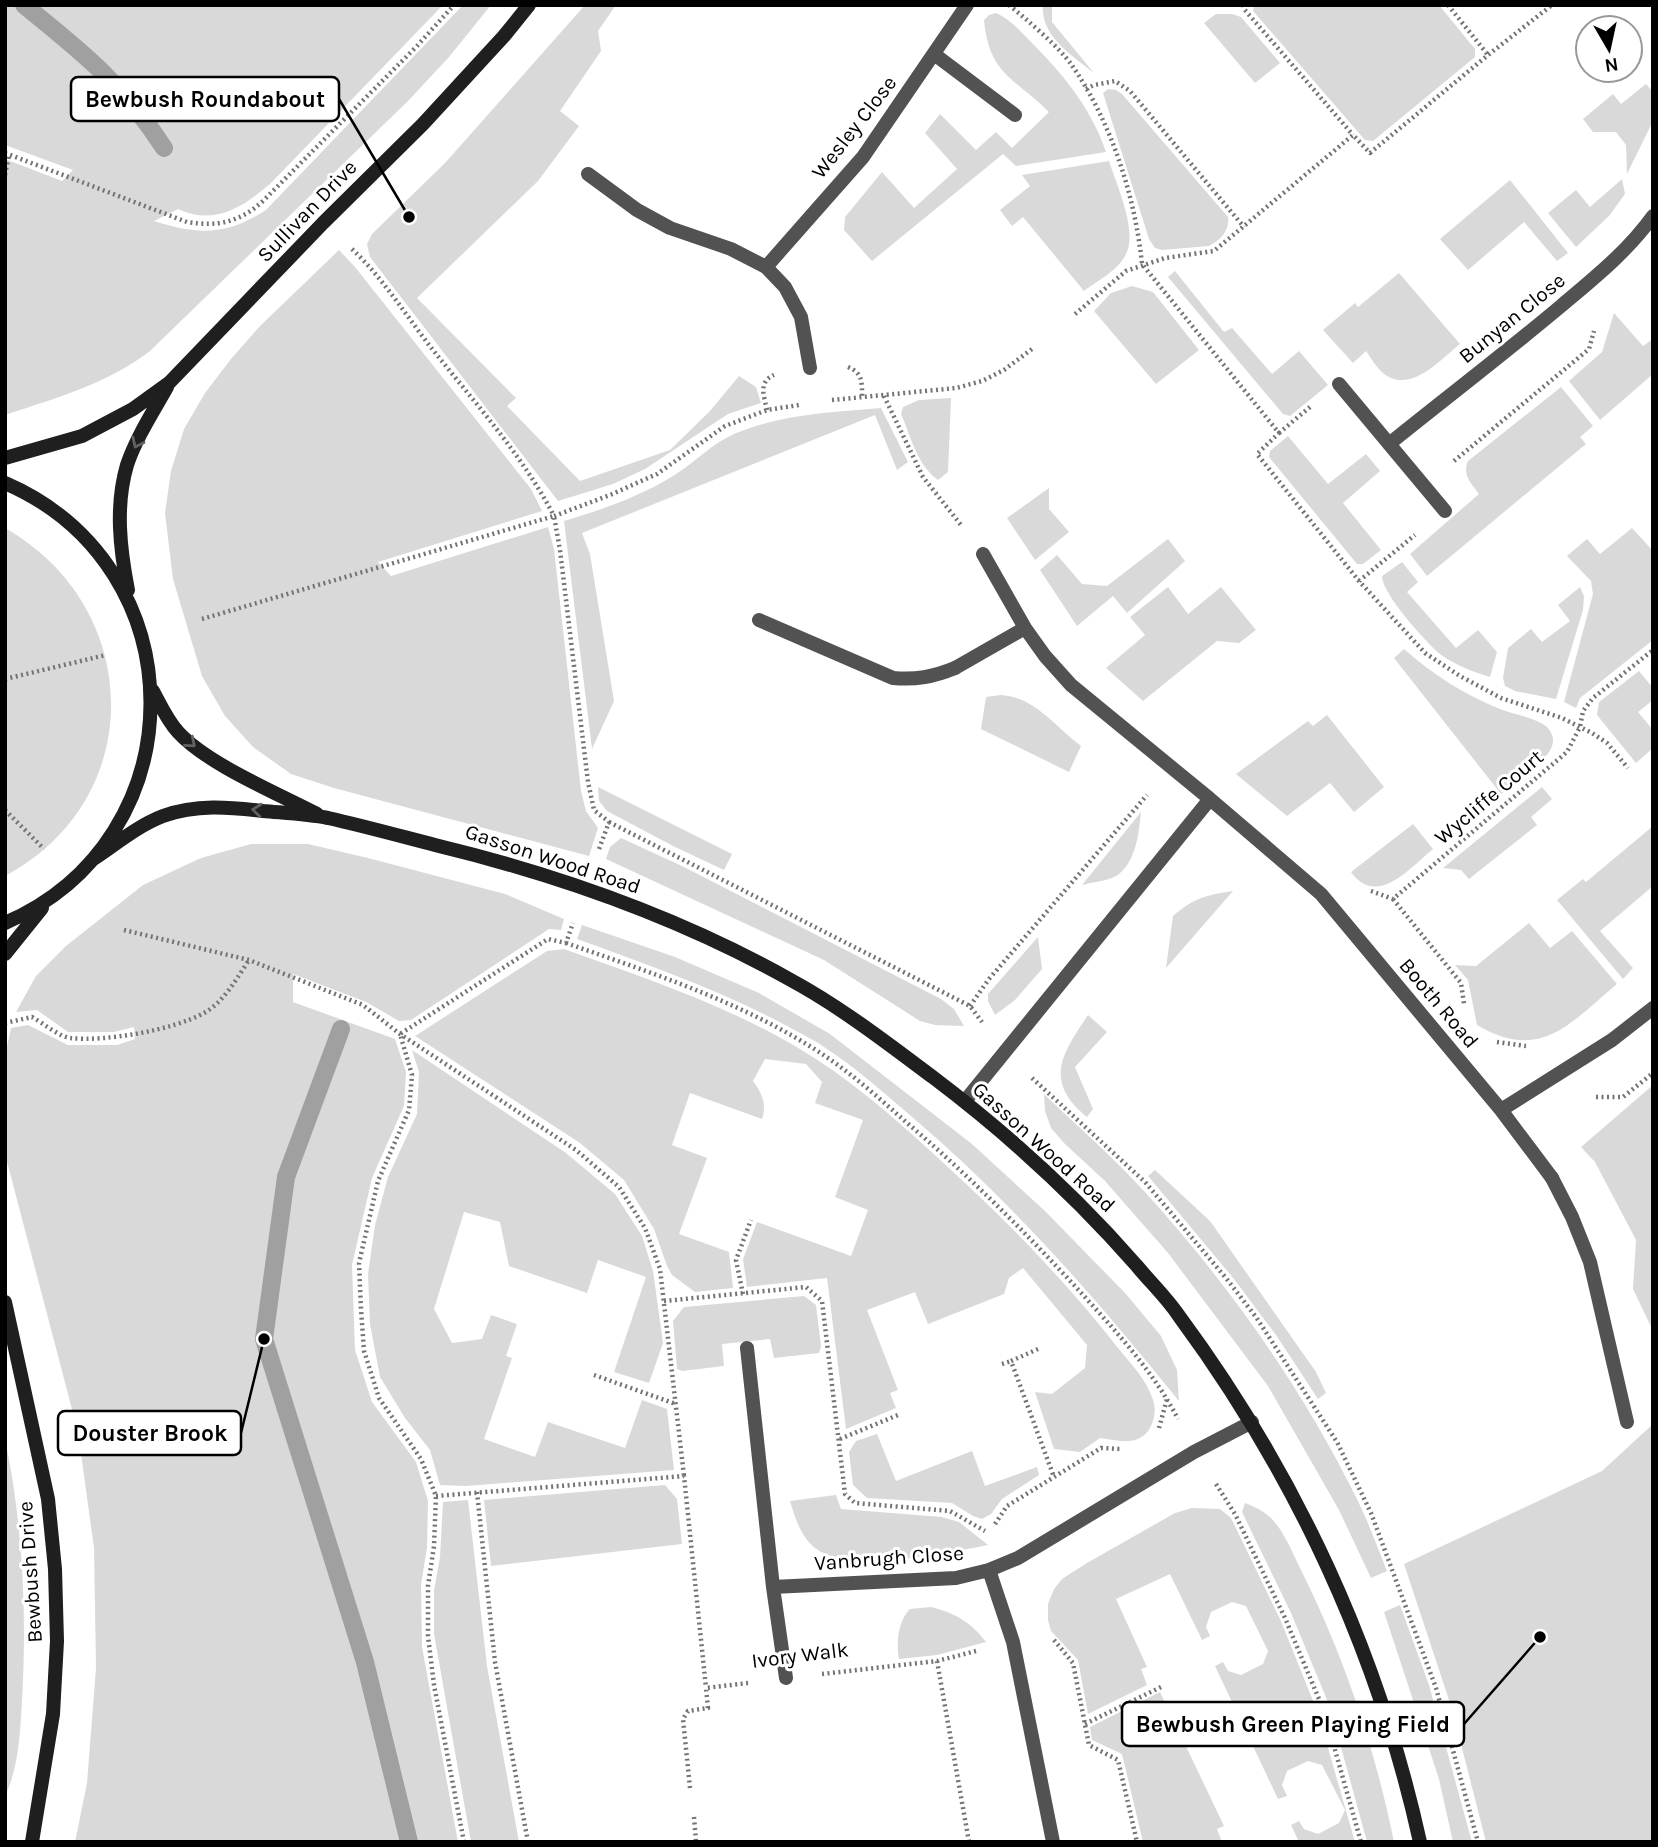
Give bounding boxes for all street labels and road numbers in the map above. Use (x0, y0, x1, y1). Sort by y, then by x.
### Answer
street label: Wesley Close (807, 71, 901, 183)
street label: Sullivan Drive (252, 155, 362, 267)
street label: Bunyan Close (1454, 268, 1570, 368)
street label: Wycliffe Court (1430, 745, 1548, 849)
street label: Gasson Wood Road (462, 819, 644, 899)
street label: Booth Road (1394, 953, 1484, 1053)
street label: Gasson Wood Road (968, 1077, 1120, 1217)
street label: Bewbush Drive (13, 1500, 47, 1644)
street label: Vanbrugh Close (814, 1541, 964, 1575)
street label: Ivory Walk (750, 1637, 850, 1673)

